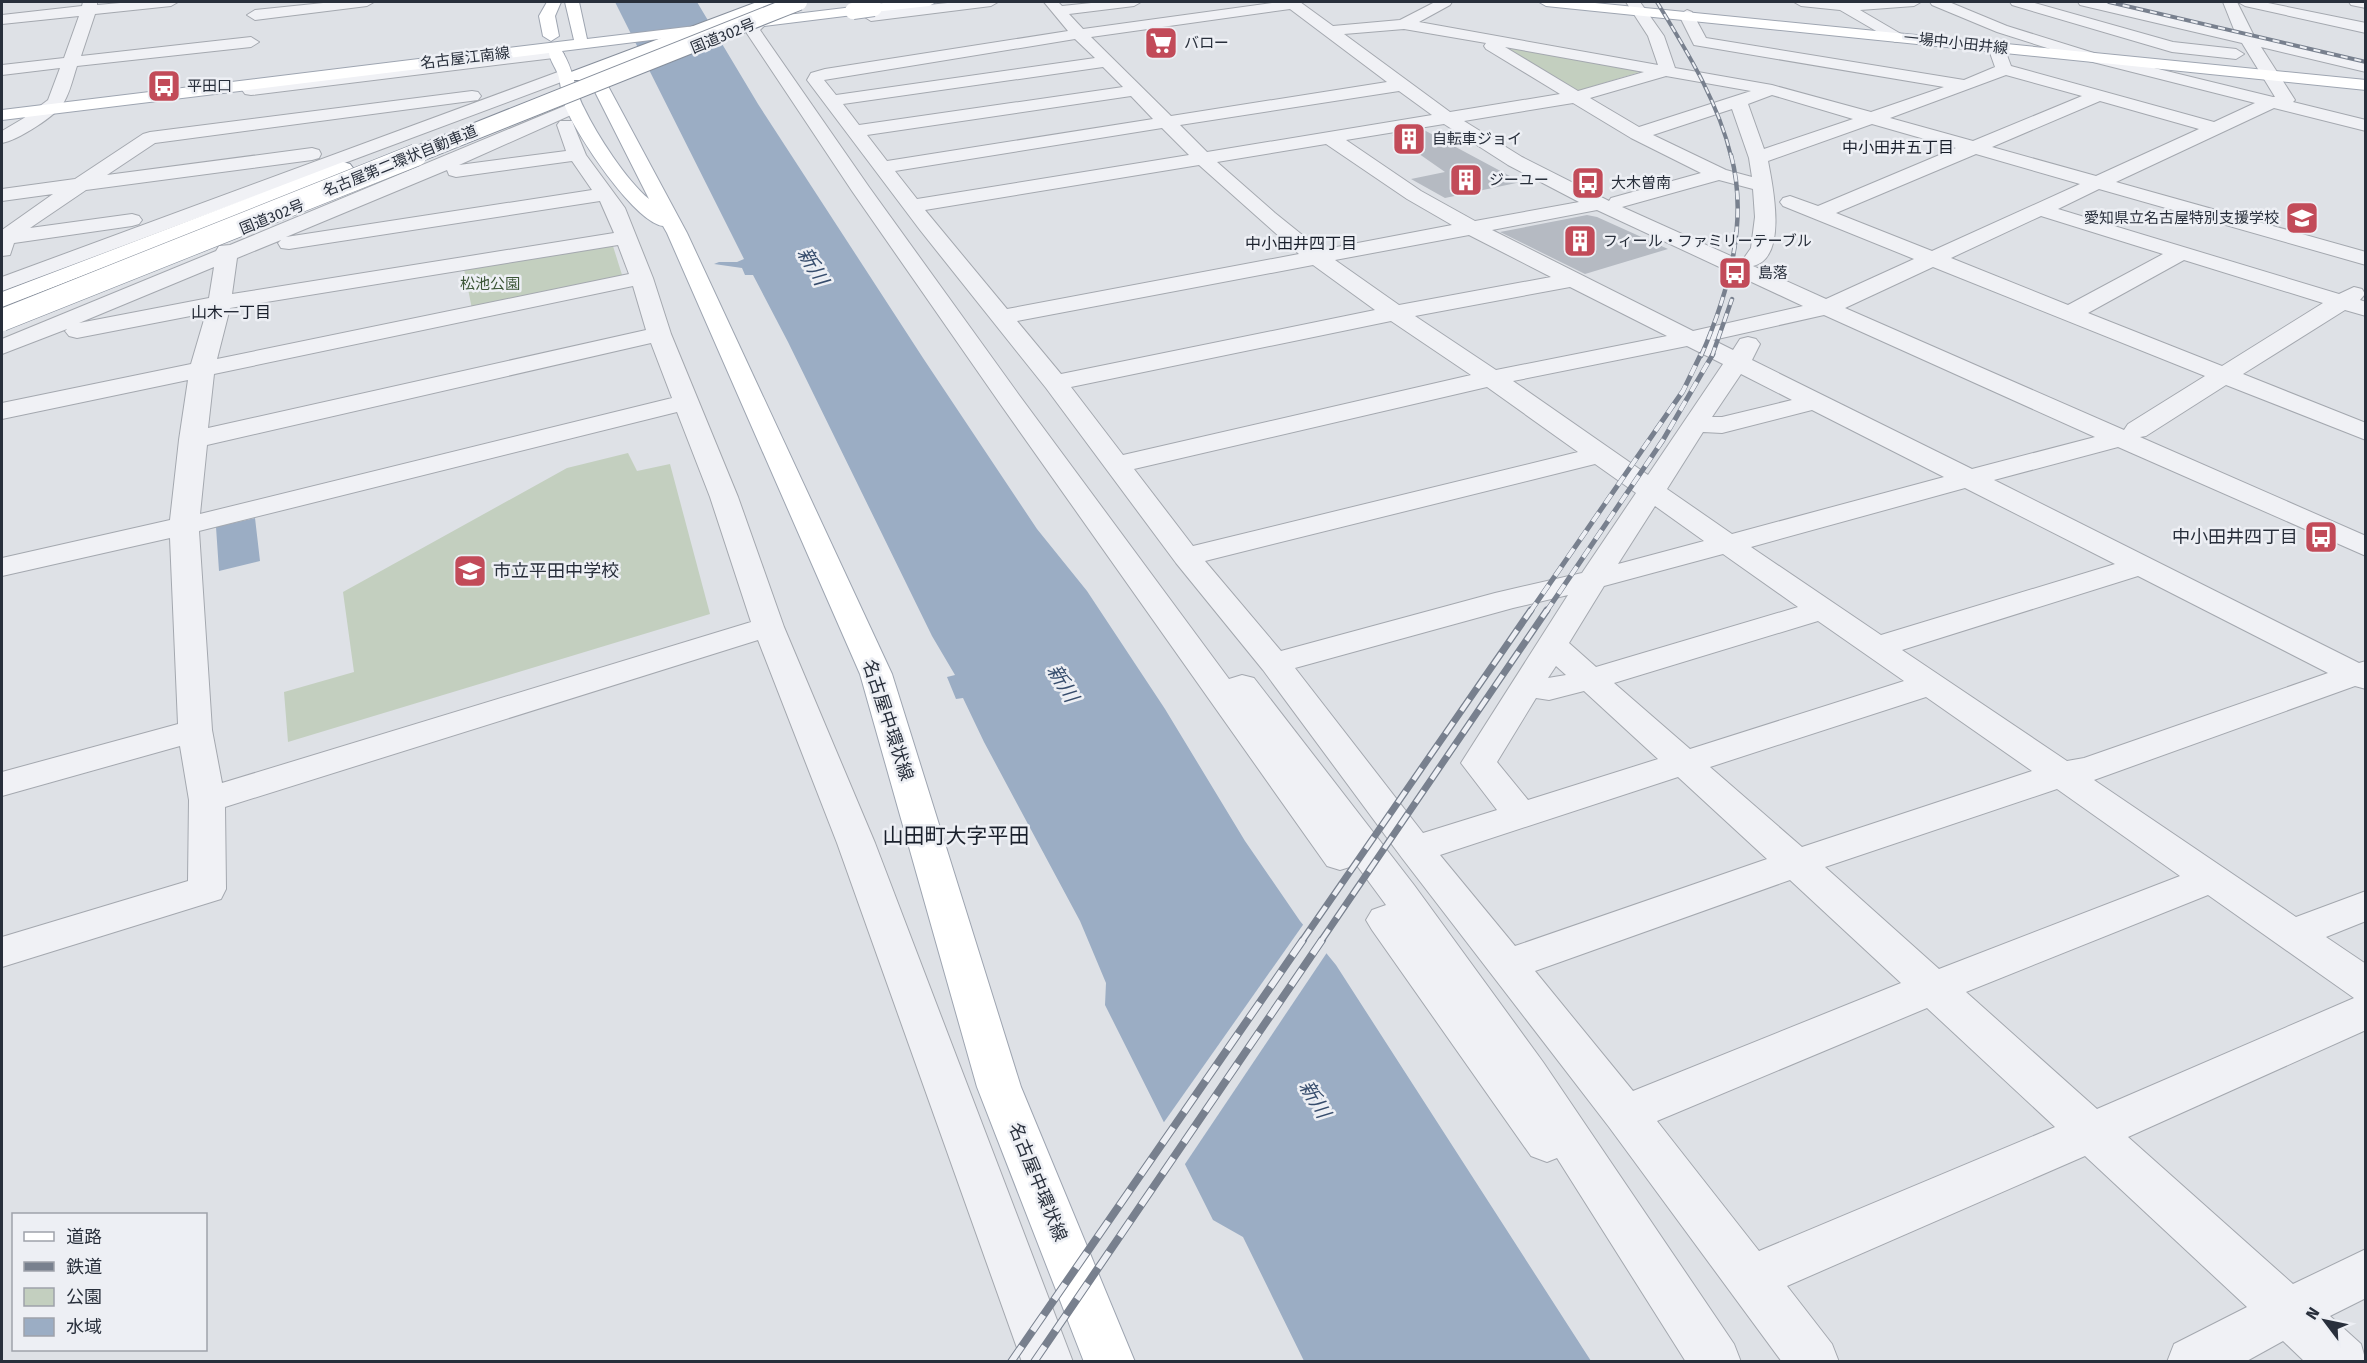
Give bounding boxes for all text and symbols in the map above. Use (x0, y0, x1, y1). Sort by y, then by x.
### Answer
street label: 国道302号 (688, 15, 758, 57)
supermarket icon: バロー (1143, 25, 1179, 61)
street label: 一場中小田井線 (1903, 29, 2009, 57)
place label: バロー (1184, 34, 1229, 52)
street label: 名古屋江南線 (419, 44, 511, 72)
bus stop icon: 平田口 (146, 68, 182, 104)
place label: 平田口 (187, 77, 232, 95)
building icon: 自転車ジョイ (1391, 121, 1427, 157)
street label: 名古屋第二環状自動車道 (320, 122, 480, 200)
place label: 自転車ジョイ (1432, 130, 1522, 148)
district label: 中小田井五丁目 (1842, 138, 1954, 157)
building icon: ジーユー (1448, 162, 1484, 198)
bus stop icon: 大木曽南 (1570, 165, 1606, 201)
place label: ジーユー (1489, 171, 1549, 189)
place label: 大木曽南 (1611, 174, 1671, 192)
street label: 国道302号 (237, 196, 307, 238)
school or university icon: 愛知県立名古屋特別支援学校 (2284, 200, 2320, 236)
place label: 愛知県立名古屋特別支援学校 (2084, 209, 2279, 227)
building icon: フィール・ファミリーテーブル (1562, 223, 1598, 259)
place label: フィール・ファミリーテーブル (1603, 232, 1812, 250)
district label: 中小田井四丁目 (1245, 234, 1357, 253)
water label: 新川 (793, 243, 834, 291)
bus stop icon: 島落 (1717, 255, 1753, 291)
place label: 島落 (1758, 264, 1788, 282)
park label: 松池公園 (460, 275, 520, 293)
district label: 山木一丁目 (191, 303, 271, 322)
bus stop icon: 中小田井四丁目 (2303, 519, 2339, 555)
place label: 中小田井四丁目 (2172, 526, 2298, 548)
school or university icon: 市立平田中学校 (452, 553, 488, 589)
place label: 市立平田中学校 (493, 560, 619, 582)
street label: 名古屋中環状線 (858, 657, 918, 783)
water label: 新川 (1042, 660, 1085, 708)
district label: 山田町大字平田 (883, 823, 1030, 849)
water label: 新川 (1294, 1076, 1337, 1124)
street label: 名古屋中環状線 (1004, 1119, 1072, 1245)
legend (12, 1213, 207, 1351)
text: 道路 (66, 1226, 102, 1248)
text: 鉄道 (66, 1256, 102, 1278)
text: 公園 (66, 1286, 102, 1308)
north arrow (2295, 1291, 2355, 1351)
text: N (2302, 1304, 2324, 1323)
text: 水域 (66, 1316, 102, 1338)

